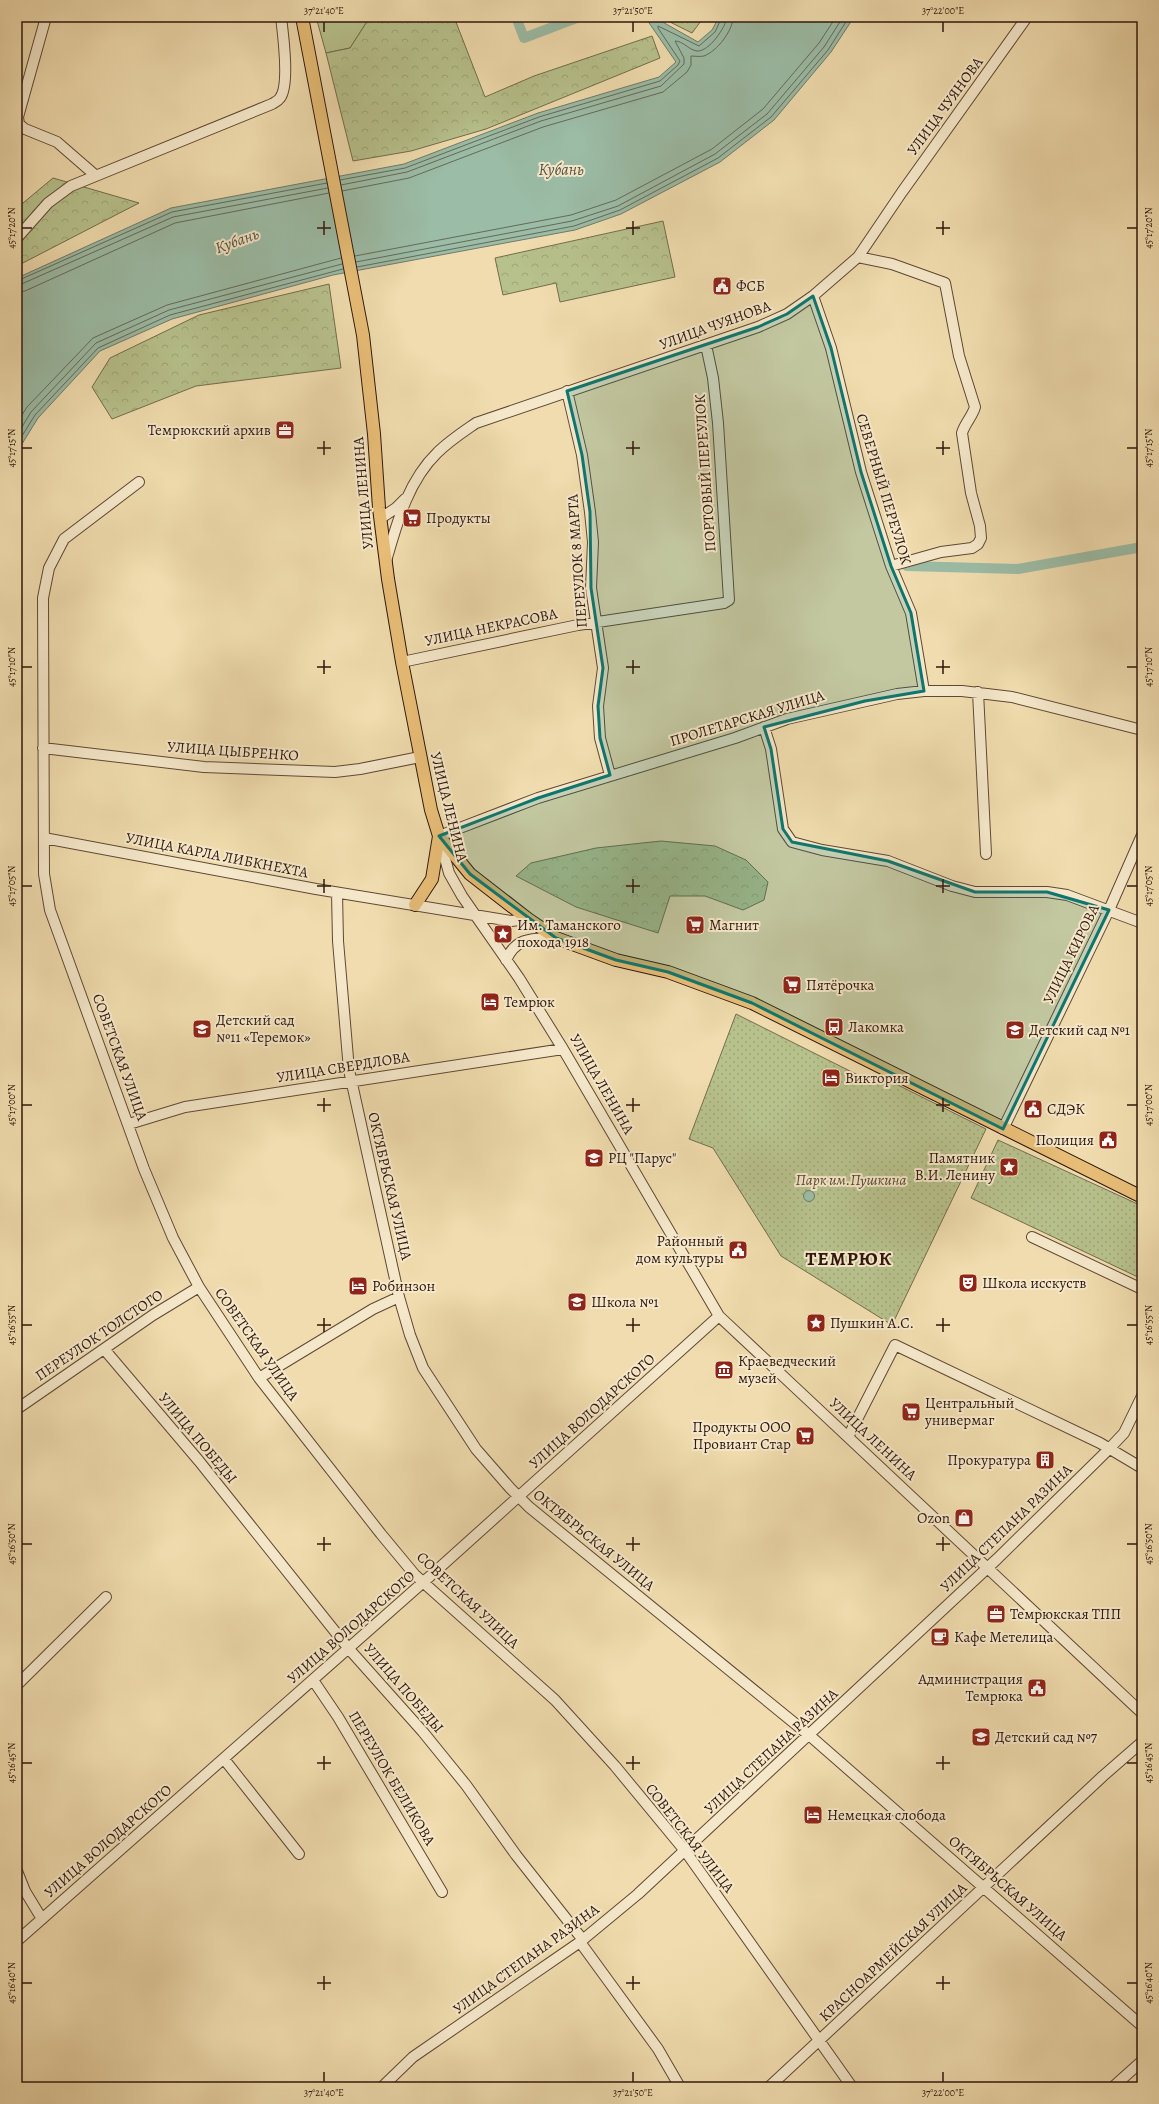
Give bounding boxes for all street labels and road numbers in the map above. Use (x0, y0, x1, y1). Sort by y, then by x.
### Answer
street label: УЛИЦА ЧУЯНОВА (902, 53, 988, 159)
street label: УЛИЦА ЧУЯНОВА (657, 295, 774, 354)
street label: ПОРТОВЫЙ ПЕРЕУЛОК (689, 393, 720, 552)
street label: СЕВЕРНЫЙ ПЕРЕУЛОК (851, 411, 917, 567)
street label: УЛИЦА ЛЕНИНА (348, 436, 378, 550)
street label: ПЕРЕУЛОК 8 МАРТА (562, 493, 592, 629)
street label: УЛИЦА НЕКРАСОВА (423, 603, 559, 651)
street label: ПРОЛЕТАРСКАЯ УЛИЦА (667, 685, 827, 751)
street label: УЛИЦА ЦЫБРЕНКО (167, 736, 299, 766)
street label: УЛИЦА ЛЕНИНА (426, 750, 472, 864)
street label: УЛИЦА КАРЛА ЛИБКНЕХТА (124, 827, 310, 883)
street label: УЛИЦА КИРОВА (1038, 901, 1104, 1007)
street label: СОВЕТСКАЯ УЛИЦА (88, 991, 152, 1123)
street label: УЛИЦА ЛЕНИНА (565, 1030, 639, 1138)
street label: УЛИЦА СВЕРДЛОВА (275, 1047, 411, 1087)
street label: ОКТЯБРЬСКАЯ УЛИЦА (363, 1110, 417, 1262)
street label: СОВЕТСКАЯ УЛИЦА (210, 1284, 304, 1405)
street label: ПЕРЕУЛОК ТОЛСТОГО (31, 1285, 167, 1385)
street label: УЛИЦА ВОЛОДАРСКОГО (525, 1349, 659, 1473)
street label: УЛИЦА ПОБЕДЫ (154, 1388, 242, 1488)
street label: УЛИЦА ЛЕНИНА (825, 1393, 921, 1485)
street label: УЛИЦА СТЕПАНА РАЗИНА (936, 1460, 1076, 1596)
street label: ОКТЯБРЬСКАЯ УЛИЦА (529, 1485, 659, 1595)
street label: СОВЕТСКАЯ УЛИЦА (412, 1547, 524, 1653)
street label: УЛИЦА ВОЛОДАРСКОГО (283, 1566, 419, 1688)
street label: УЛИЦА ПОБЕДЫ (360, 1639, 448, 1737)
street label: УЛИЦА СТЕПАНА РАЗИНА (700, 1684, 842, 1818)
street label: ПЕРЕУЛОК БЕЛИКОВА (344, 1707, 440, 1849)
street label: СОВЕТСКАЯ УЛИЦА (641, 1779, 739, 1897)
street label: УЛИЦА ВОЛОДАРСКОГО (40, 1780, 176, 1902)
street label: ОКТЯБРЬСКАЯ УЛИЦА (944, 1831, 1072, 1945)
street label: КРАСНОАРМЕЙСКАЯ УЛИЦА (815, 1878, 971, 2026)
street label: УЛИЦА СТЕПАНА РАЗИНА (449, 1899, 603, 2019)

